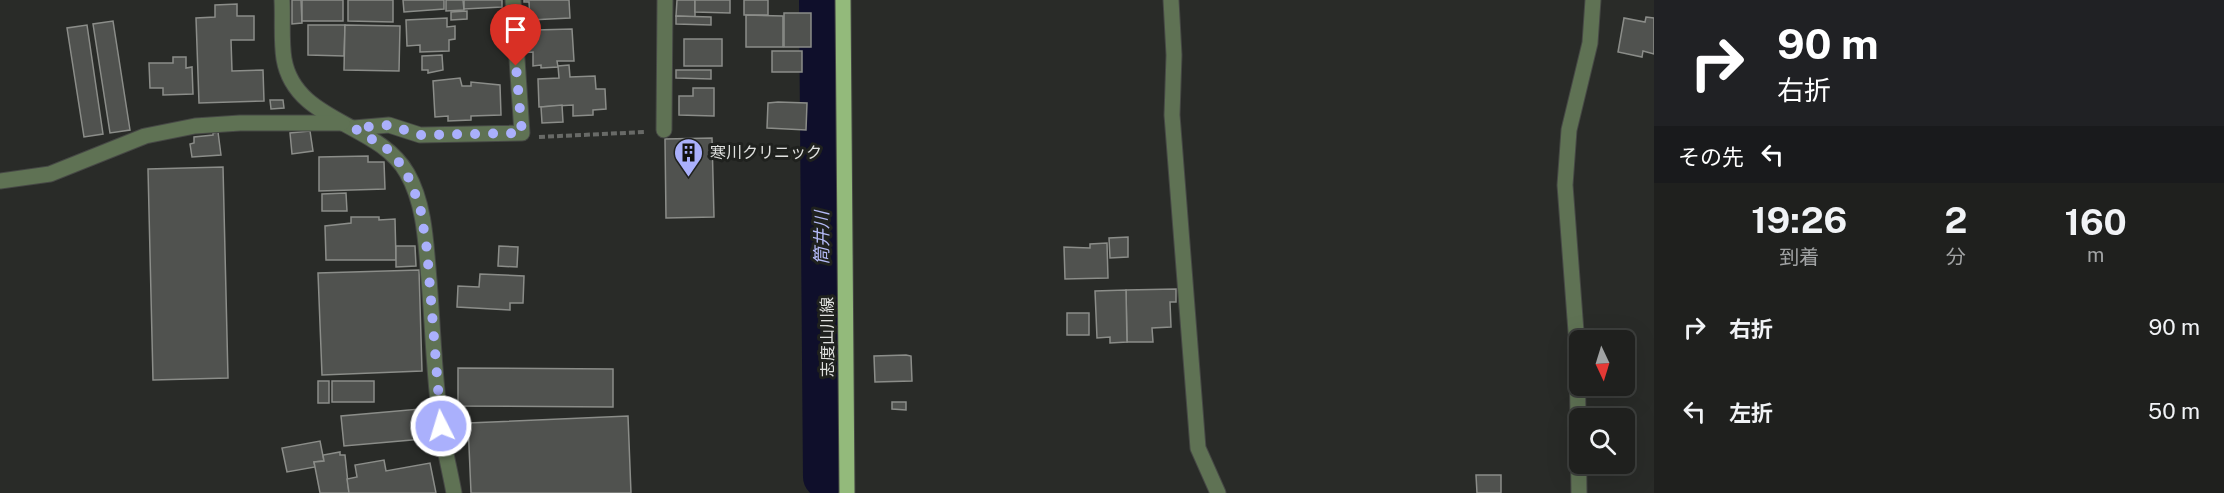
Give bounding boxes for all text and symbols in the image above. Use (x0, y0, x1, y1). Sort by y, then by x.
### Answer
pin (490, 4, 541, 66)
icon: arrive (499, 13, 532, 46)
text: 90 m (1777, 19, 1879, 68)
icon: right (1678, 24, 1756, 102)
text: 右折 (1777, 74, 1831, 106)
building icon: 寒川クリニック (673, 136, 705, 178)
icon: left (1756, 138, 1789, 171)
place label: 寒川クリニック (710, 143, 822, 162)
text: その先 (1678, 144, 1744, 170)
text: 19:26 (1751, 199, 1847, 241)
text: 2 (1945, 199, 1967, 241)
text: 160 (2065, 201, 2127, 243)
water label: 筒井川 (811, 209, 832, 265)
text: m (2087, 243, 2104, 267)
text: 到着 (1779, 245, 1819, 269)
text: 分 (1946, 245, 1966, 269)
street label: 志度山川線 (818, 297, 837, 377)
icon: right (1678, 311, 1711, 344)
text: 90 m (2149, 314, 2200, 340)
text: 右折 (1729, 316, 1773, 342)
north arrow (1569, 330, 1635, 396)
map controls (1569, 330, 1635, 474)
position arrow (409, 394, 473, 458)
icon: left (1678, 395, 1711, 428)
text: 50 m (2148, 398, 2200, 424)
text: 左折 (1729, 400, 1773, 426)
button: search (1569, 408, 1635, 474)

